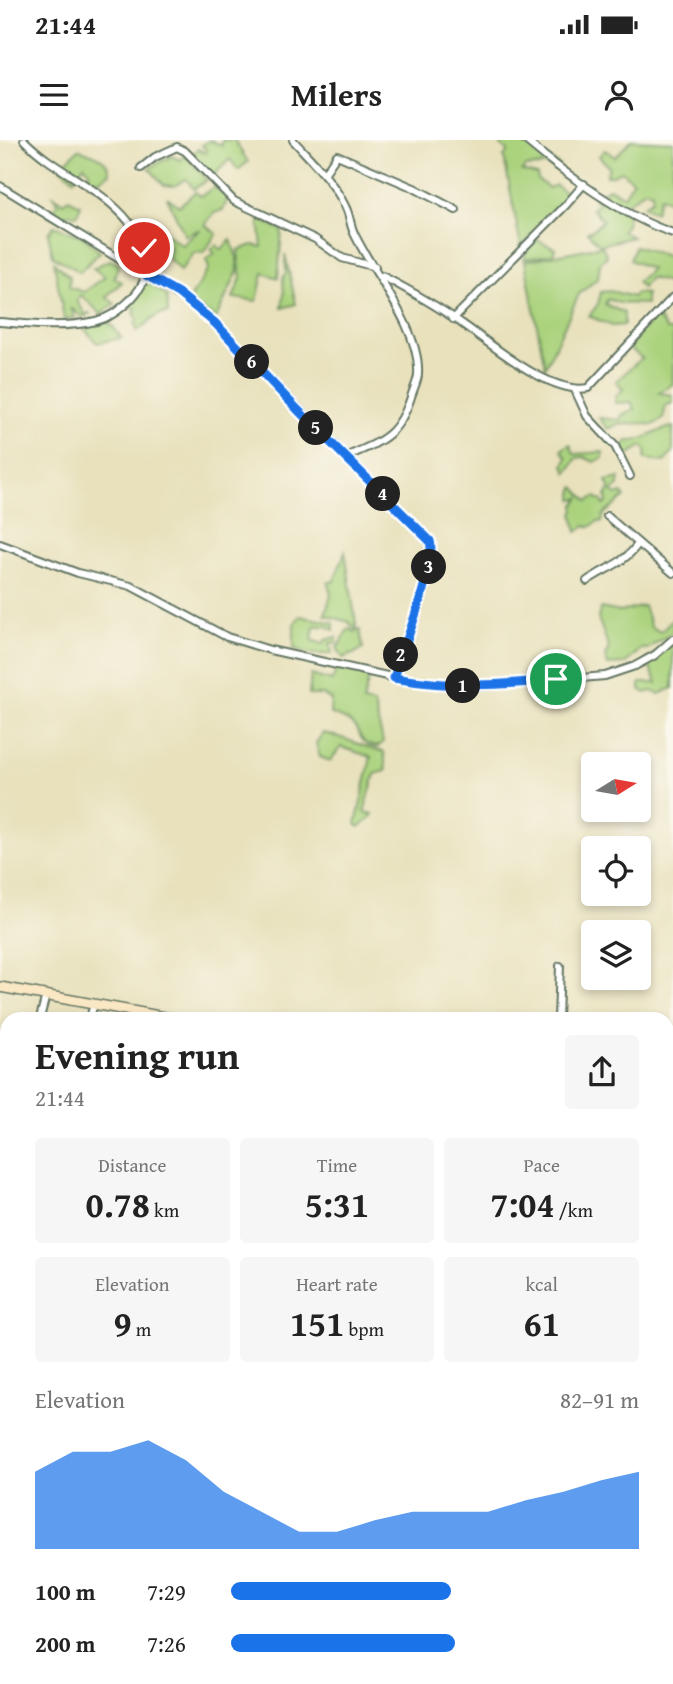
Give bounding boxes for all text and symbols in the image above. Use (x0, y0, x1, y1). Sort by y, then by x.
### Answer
text: 21:44 (35, 5, 96, 44)
text: Milers (291, 71, 382, 118)
icon: menu (35, 76, 73, 114)
icon: person (600, 76, 638, 114)
pin (114, 218, 174, 278)
icon: check (125, 229, 163, 267)
pin: 6 (234, 344, 270, 380)
text: 6 (247, 347, 256, 375)
pin: 5 (298, 410, 334, 446)
text: 5 (311, 413, 320, 441)
pin: 4 (366, 476, 400, 512)
text: 4 (378, 479, 387, 507)
pin: 3 (412, 550, 446, 584)
text: 3 (424, 552, 433, 580)
pin: 2 (384, 638, 418, 672)
text: 2 (396, 640, 405, 668)
pin (526, 649, 586, 709)
icon: arrive (537, 660, 575, 698)
pin: 1 (446, 668, 480, 704)
text: 1 (458, 671, 467, 699)
north arrow (581, 752, 651, 822)
map controls (581, 752, 651, 990)
button: locate (581, 836, 651, 906)
button: layers (581, 920, 651, 990)
text: Evening run (35, 1027, 239, 1083)
button: share (565, 1035, 639, 1109)
text: 21:44 (35, 1081, 85, 1114)
text: Distance (98, 1151, 166, 1179)
text: Time (317, 1151, 357, 1179)
text: Pace (523, 1151, 560, 1179)
text: 0.78 (86, 1179, 150, 1230)
text: 5:31 (305, 1179, 369, 1230)
text: 7:04 (490, 1179, 555, 1230)
text: km (150, 1196, 179, 1224)
text: /km (555, 1196, 593, 1224)
text: Elevation (95, 1270, 170, 1298)
text: Heart rate (296, 1270, 378, 1298)
text: kcal (525, 1270, 558, 1298)
text: 9 (113, 1298, 132, 1349)
text: 151 (290, 1298, 344, 1349)
text: 61 (524, 1298, 560, 1349)
text: m (132, 1315, 151, 1343)
text: bpm (344, 1315, 384, 1343)
text: Elevation (35, 1383, 125, 1416)
text: 82–91 m (560, 1383, 639, 1416)
text: 100 m (35, 1575, 96, 1608)
text: 7:29 (147, 1575, 186, 1608)
text: 200 m (35, 1627, 96, 1660)
text: 7:26 (147, 1627, 186, 1660)

